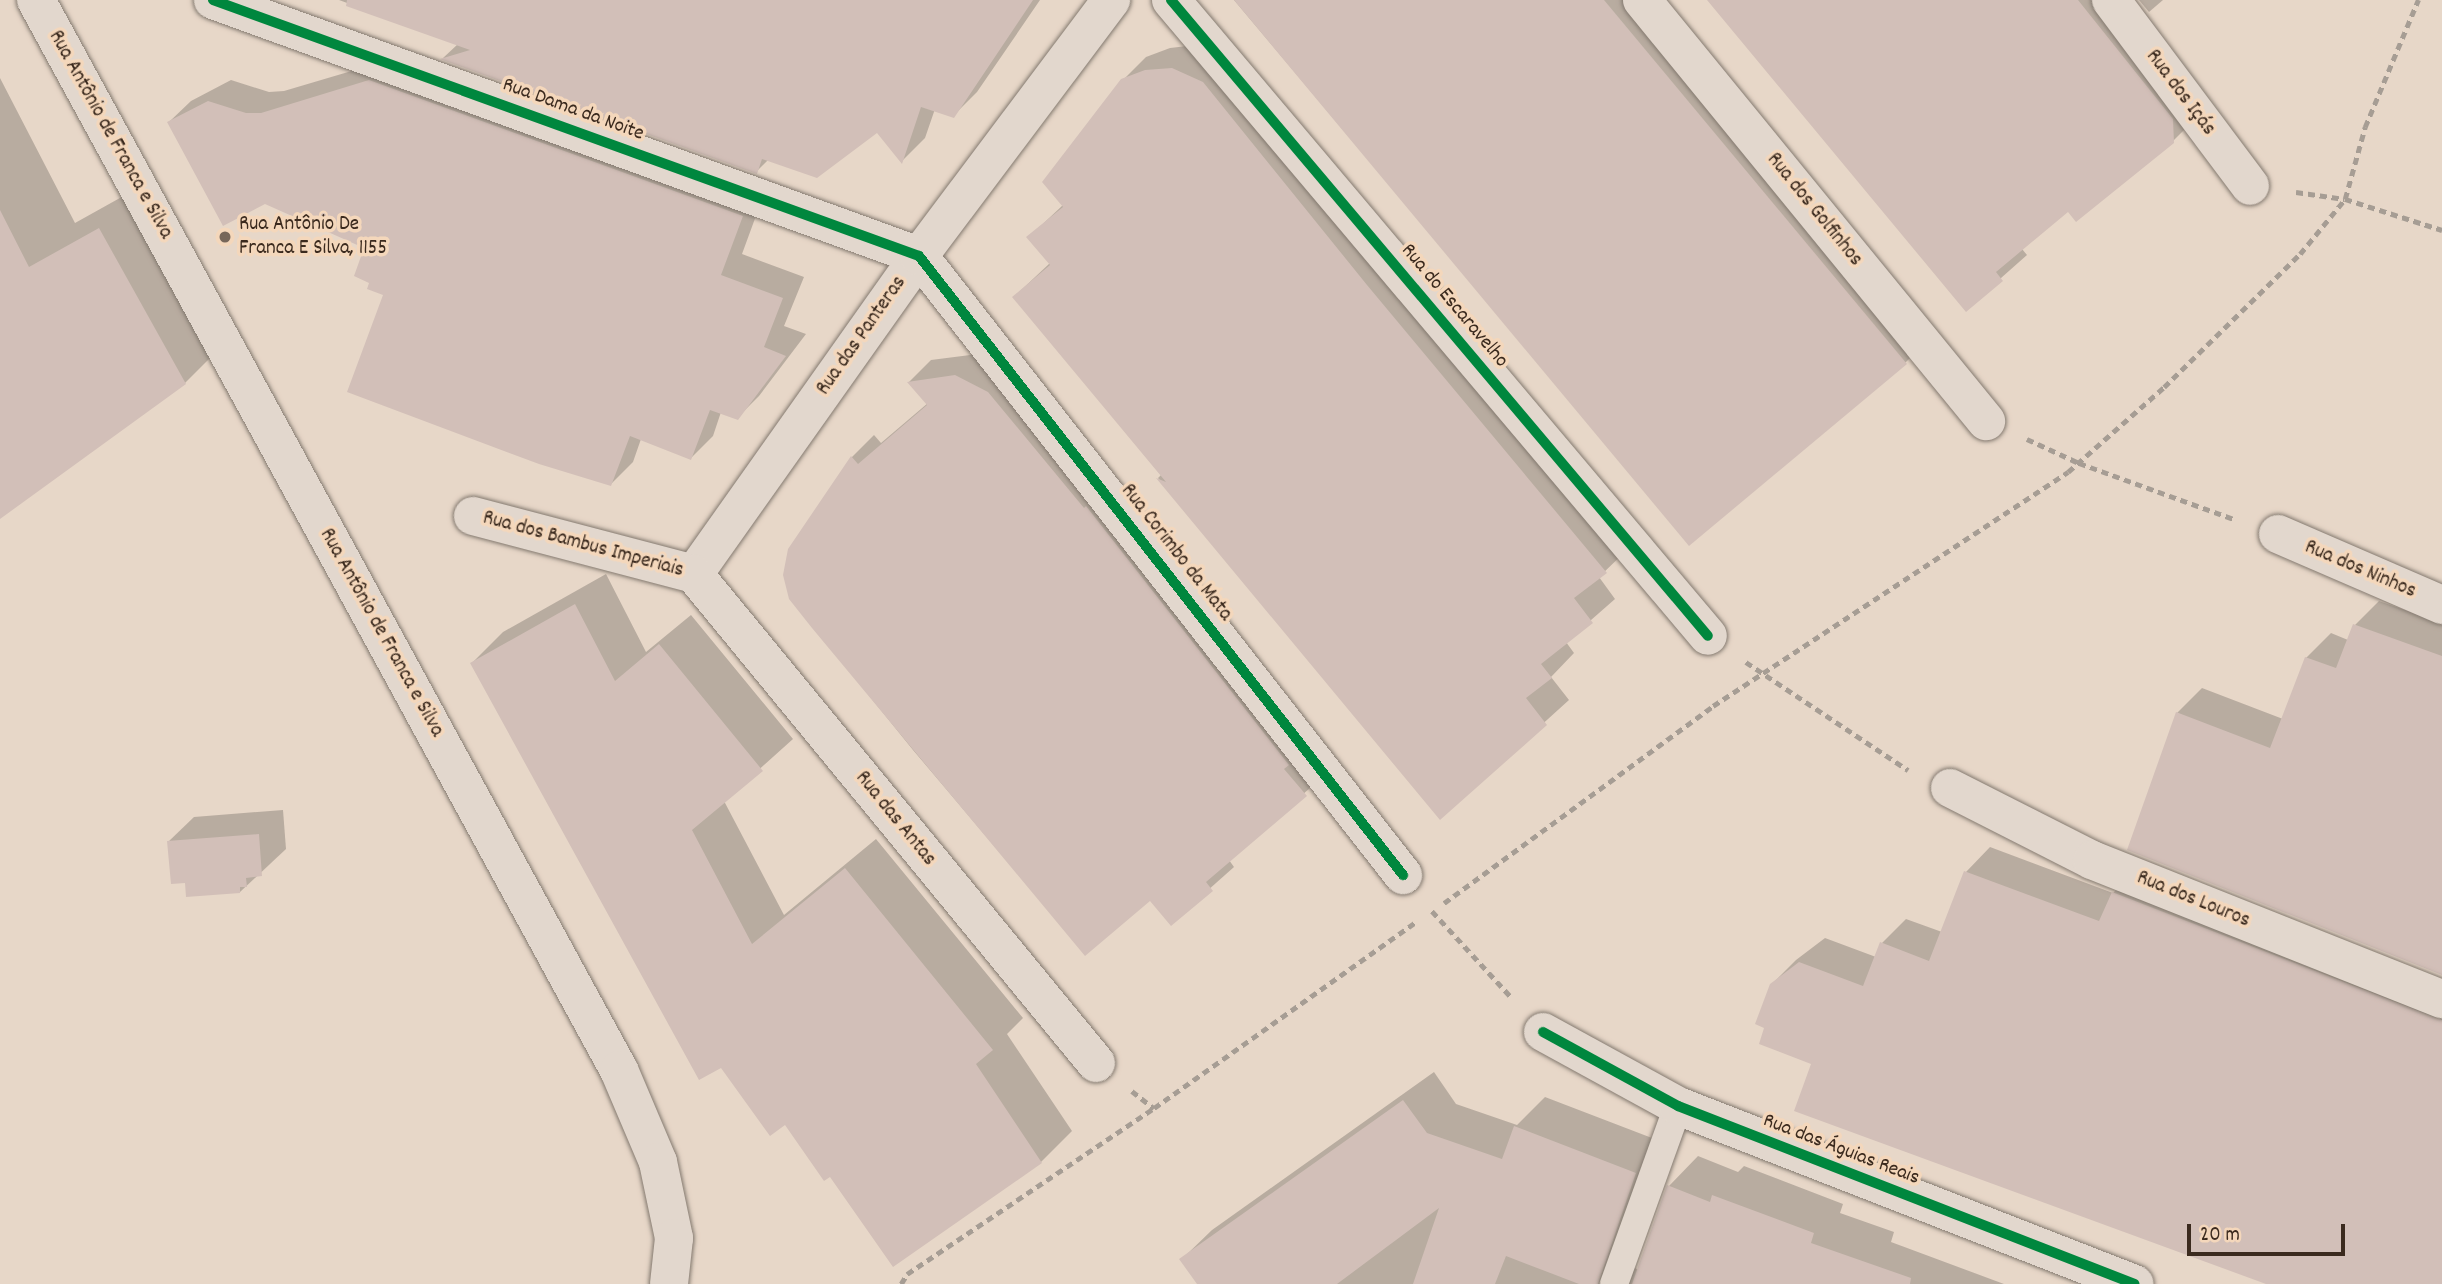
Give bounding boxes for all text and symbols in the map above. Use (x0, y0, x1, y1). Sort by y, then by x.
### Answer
street label: Rua Antônio de Franca e Silva (42, 26, 178, 244)
street label: Rua dos Içás (2140, 45, 2220, 141)
street label: Rua Dama da Noite (499, 73, 647, 147)
street label: Rua dos Golfinhos (1760, 148, 1868, 272)
place label: Rua Antônio De Franca E Silva, 1155 (239, 212, 387, 262)
marker: Rua Antônio De Franca E Silva, 1155 (217, 229, 233, 245)
street label: Rua do Escaravelho (1395, 239, 1513, 373)
street label: Rua das Panteras (812, 271, 912, 401)
street label: Rua Corimbo da Mata (1115, 479, 1237, 627)
street label: Rua dos Bambus Imperiais (480, 506, 686, 584)
street label: Rua Antônio de Franca e Silva (313, 524, 449, 742)
street label: Rua dos Ninhos (2301, 535, 2419, 605)
street label: Rua das Antas (849, 766, 941, 872)
street label: Rua dos Louros (2133, 866, 2253, 934)
street label: Rua das Águias Reais (1759, 1109, 1923, 1191)
scale bar (2190, 1210, 2348, 1254)
text: 20 m (2200, 1221, 2240, 1251)

